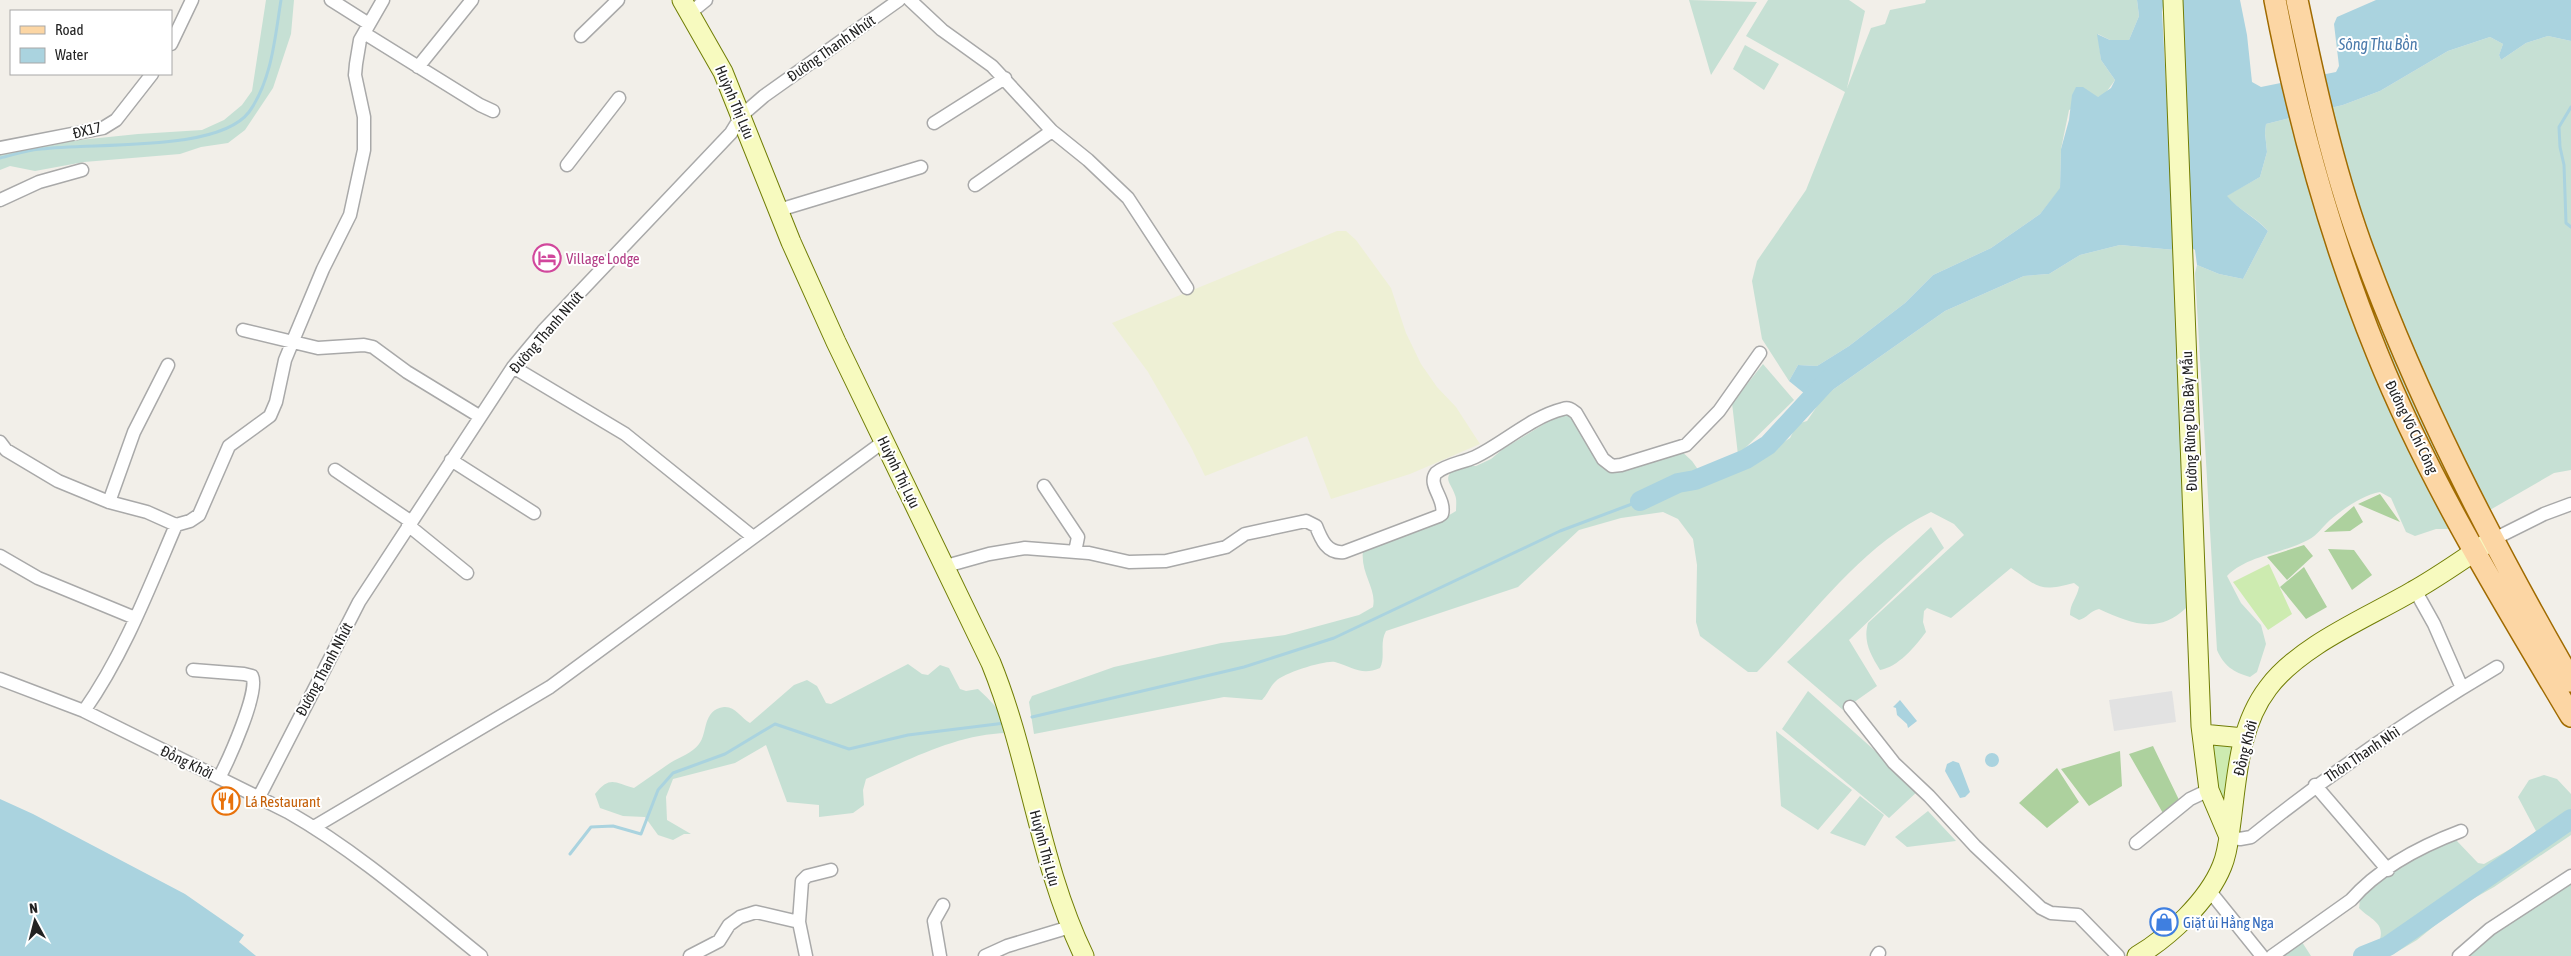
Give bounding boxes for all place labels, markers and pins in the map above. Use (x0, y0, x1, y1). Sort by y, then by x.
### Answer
hotel icon: Village Lodge (532, 243, 562, 273)
place label: Village Lodge (566, 250, 640, 267)
restaurant icon: Lá Restaurant (211, 786, 241, 816)
place label: Lá Restaurant (245, 793, 321, 810)
shop icon: Giặt ủi Hằng Nga (2149, 907, 2179, 937)
place label: Giặt ủi Hằng Nga (2183, 914, 2274, 931)

